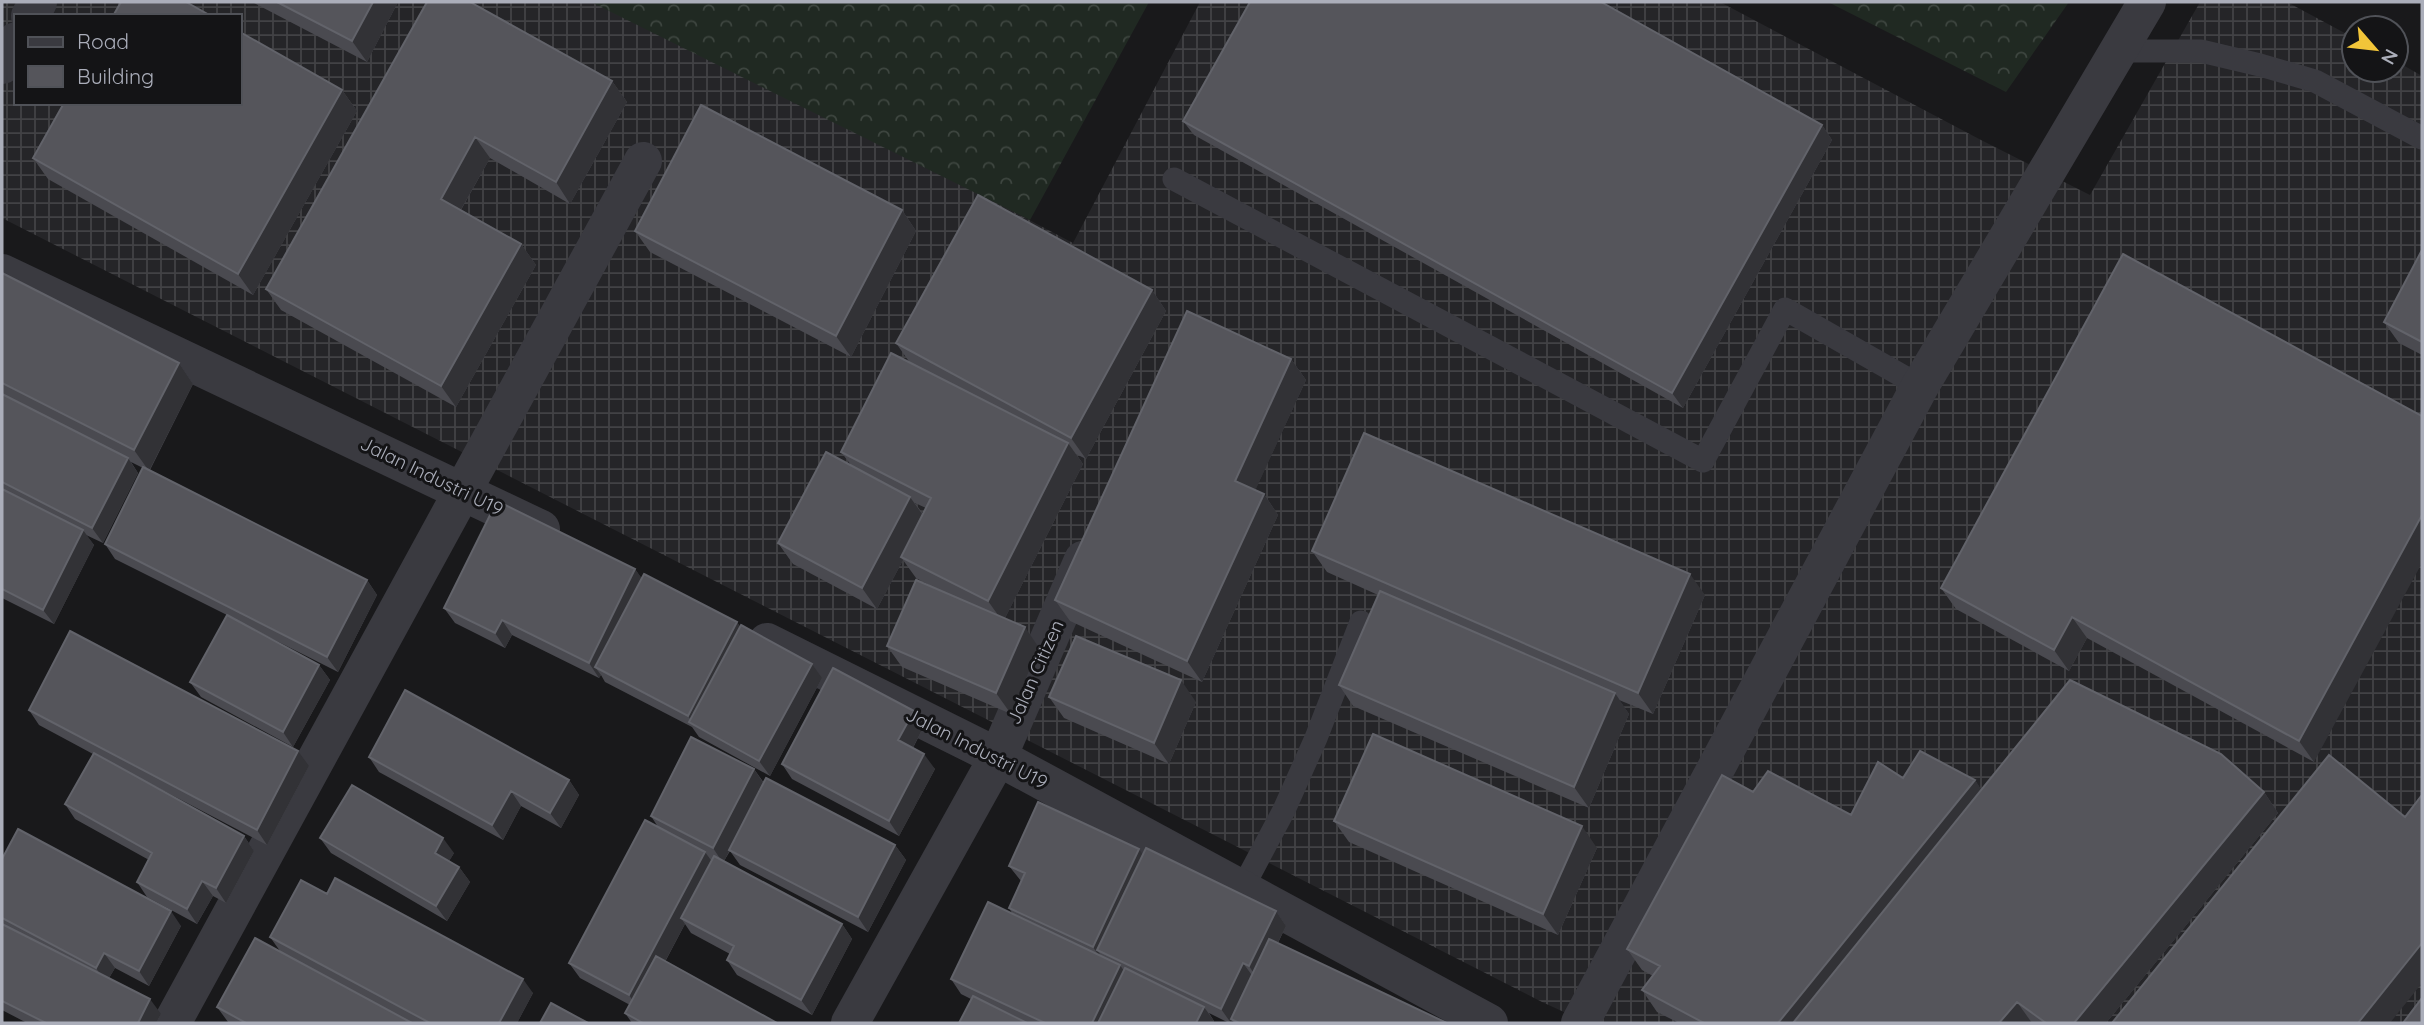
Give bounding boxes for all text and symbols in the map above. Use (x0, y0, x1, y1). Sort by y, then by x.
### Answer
legend (14, 14, 242, 105)
north arrow (2340, 14, 2410, 84)
text: Road (77, 28, 129, 54)
text: N (2376, 45, 2404, 69)
text: Building (77, 63, 154, 89)
street label: Jalan Industri U19 (357, 431, 507, 521)
street label: Jalan Citizen (1001, 616, 1069, 728)
street label: Jalan Industri U19 (902, 702, 1052, 794)

